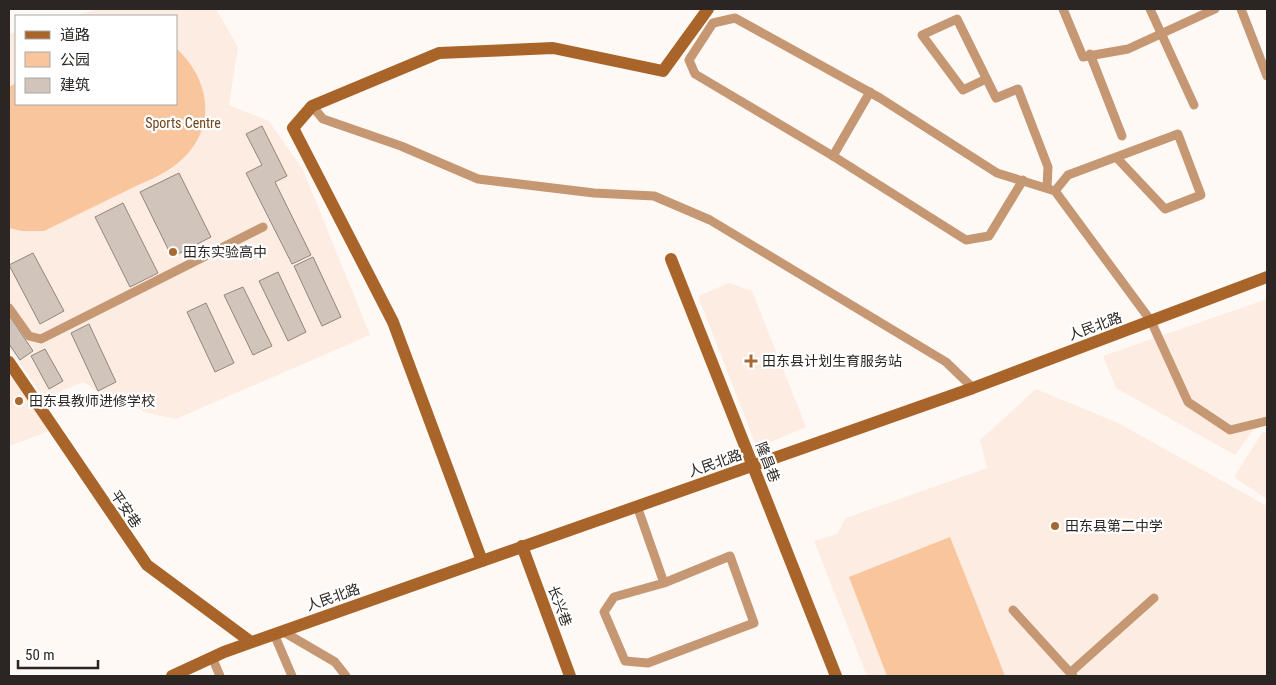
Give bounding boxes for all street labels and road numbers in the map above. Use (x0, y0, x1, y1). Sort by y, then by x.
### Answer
street label: 人民北路 (1066, 309, 1124, 343)
street label: 隆昌巷 (753, 440, 783, 484)
street label: 人民北路 (686, 446, 744, 480)
street label: 平安巷 (108, 487, 144, 531)
street label: 人民北路 (304, 580, 362, 614)
street label: 长兴巷 (545, 584, 575, 628)

